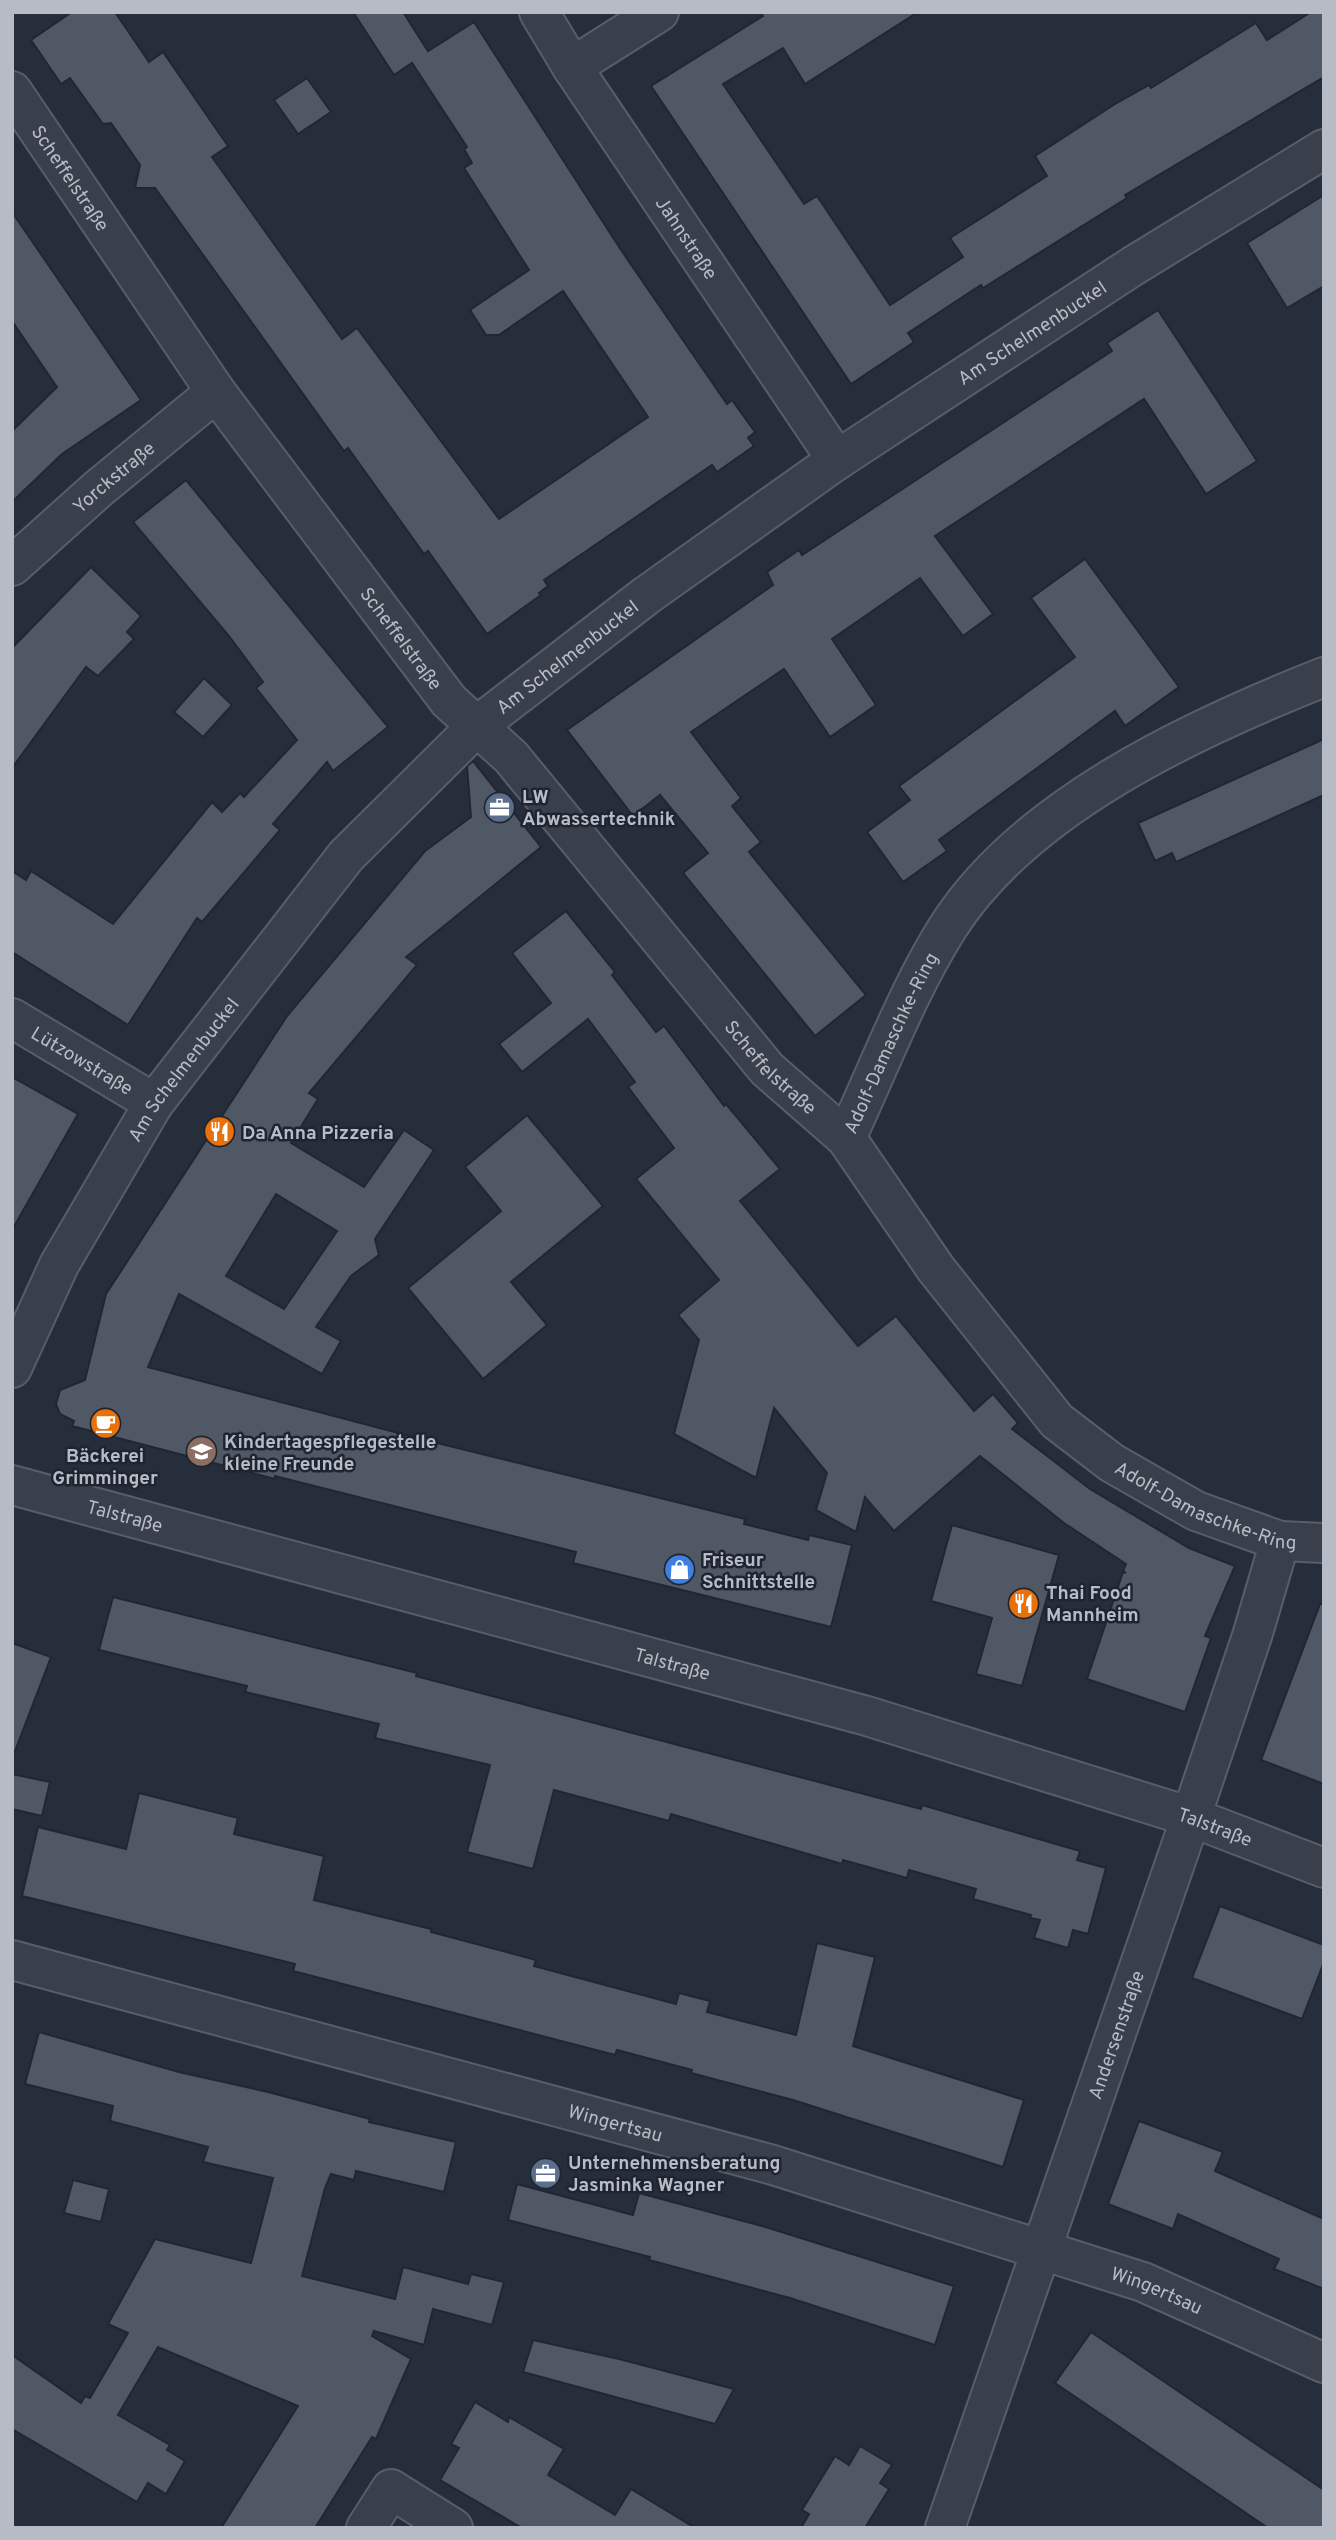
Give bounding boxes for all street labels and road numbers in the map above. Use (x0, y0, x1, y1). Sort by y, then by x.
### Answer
street label: Scheffelstraße (25, 122, 114, 237)
street label: Jahnstraße (649, 193, 722, 285)
street label: Am Schelmenbuckel (954, 276, 1112, 392)
street label: Yorckstraße (69, 437, 161, 520)
street label: Scheffelstraße (354, 583, 447, 696)
street label: Am Schelmenbuckel (492, 596, 644, 721)
street label: Adolf-Damaschke-Ring (840, 949, 944, 1138)
street label: Am Schelmenbuckel (124, 994, 245, 1147)
street label: Scheffelstraße (718, 1016, 821, 1121)
street label: Lützowstraße (26, 1022, 137, 1102)
street label: Adolf-Damaschke-Ring (1110, 1457, 1297, 1556)
street label: Talstraße (84, 1496, 165, 1539)
street label: Talstraße (631, 1644, 712, 1687)
street label: Talstraße (1175, 1804, 1255, 1853)
street label: Andersenstraße (1084, 1968, 1151, 2103)
street label: Wingertsau (565, 2100, 665, 2149)
street label: Wingertsau (1108, 2263, 1206, 2321)

